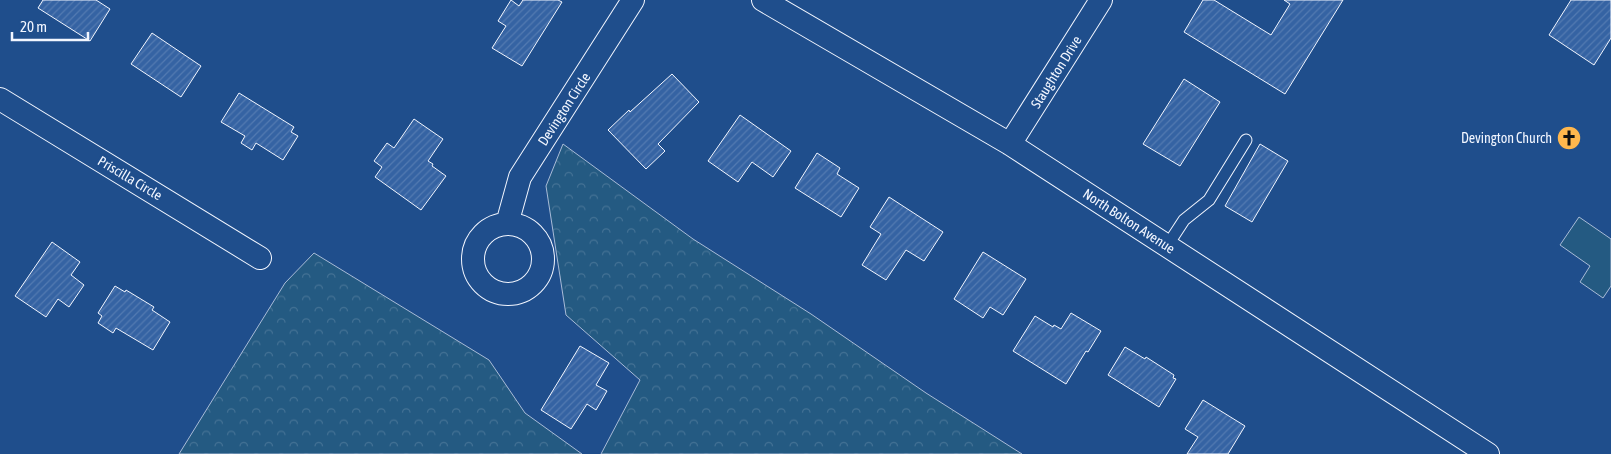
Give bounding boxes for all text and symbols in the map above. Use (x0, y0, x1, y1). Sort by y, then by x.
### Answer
scale bar (12, 10, 89, 42)
text: 20 m (20, 18, 47, 35)
street label: Staughton Drive (1027, 33, 1085, 111)
street label: Devington Circle (534, 70, 594, 148)
church icon: Devington Church (1556, 125, 1582, 151)
place label: Devington Church (1461, 130, 1552, 146)
street label: Priscilla Circle (95, 153, 165, 203)
street label: North Bolton Avenue (1080, 185, 1178, 257)

